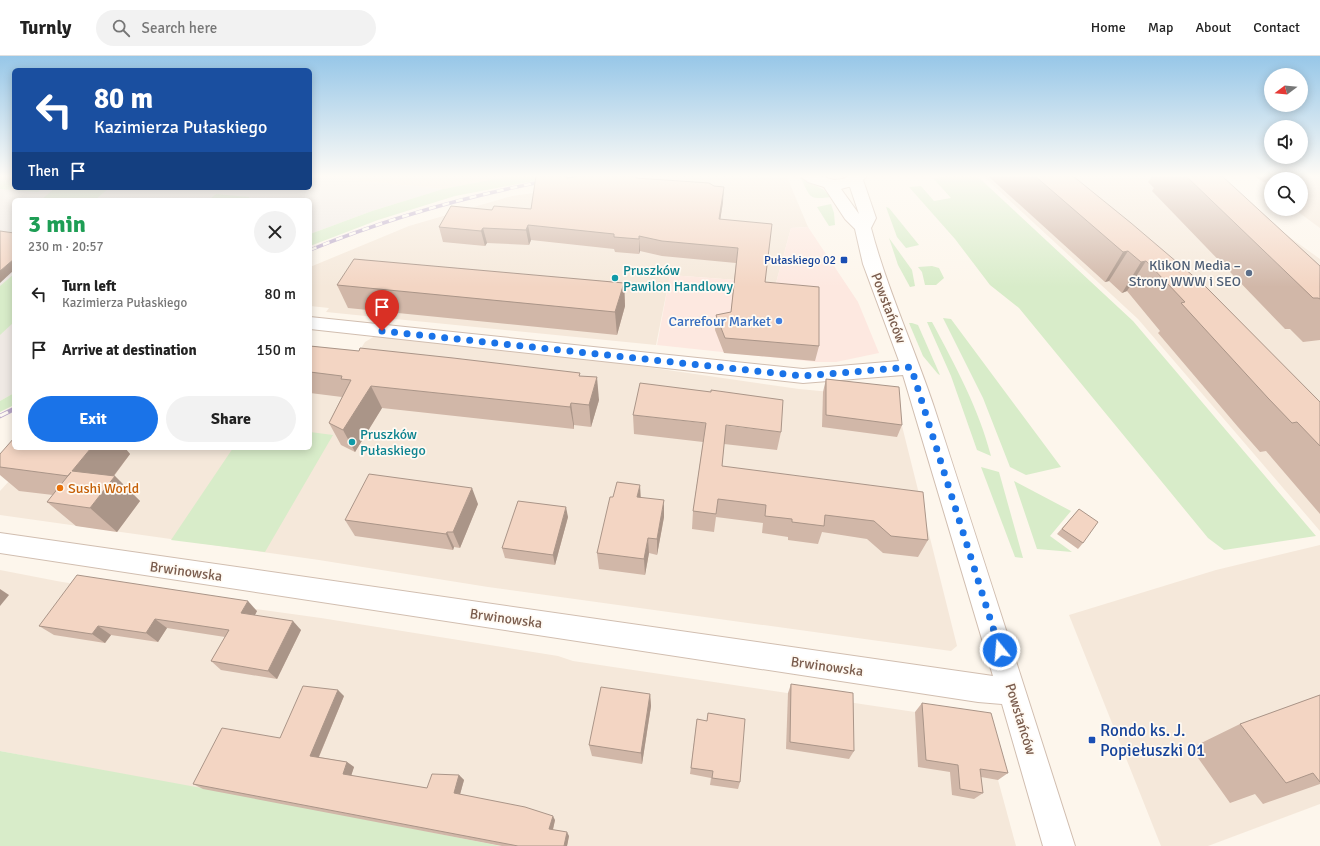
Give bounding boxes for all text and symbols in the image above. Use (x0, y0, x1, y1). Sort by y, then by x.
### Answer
search box (96, 10, 376, 46)
text: Turnly (20, 16, 72, 40)
icon: search (110, 17, 132, 39)
text: Search here (142, 19, 217, 37)
text: Home (1091, 19, 1126, 36)
text: Map (1148, 19, 1173, 36)
text: About (1195, 19, 1231, 36)
text: Contact (1253, 19, 1300, 36)
north arrow (1264, 68, 1308, 112)
map controls (1264, 68, 1308, 216)
text: 80 m (94, 82, 153, 116)
icon: left (28, 84, 80, 136)
text: Kazimierza Pułaskiego (94, 116, 267, 138)
button: sound (1264, 120, 1308, 164)
icon: arrive (67, 160, 89, 182)
text: Then (28, 162, 59, 180)
button: search (1264, 172, 1308, 216)
text: 3 min (28, 209, 86, 239)
button: close (254, 211, 296, 253)
text: 230 m · 20:57 (28, 239, 104, 255)
place label: Pułaskiego 02 (764, 253, 836, 268)
marker: Pułaskiego 02 (839, 255, 849, 265)
place label: KlikON Media – Strony WWW i SEO (1129, 257, 1241, 290)
place label: Pruszków Pawilon Handlowy (623, 262, 733, 295)
marker: KlikON Media – Strony WWW i SEO (1244, 268, 1254, 278)
street label: Powstańców (867, 270, 910, 346)
marker: Pruszków Pawilon Handlowy (610, 273, 620, 283)
text: Turn left (62, 277, 116, 295)
icon: left (28, 283, 50, 305)
text: 80 m (265, 285, 296, 303)
pin (365, 290, 399, 331)
text: Kazimierza Pułaskiego (62, 295, 187, 311)
icon: arrive (371, 296, 393, 318)
place label: Carrefour Market (669, 313, 771, 330)
marker: Carrefour Market (774, 316, 784, 326)
icon: arrive (28, 339, 50, 361)
text: Arrive at destination (62, 341, 197, 359)
text: 150 m (256, 341, 296, 359)
button: Exit (28, 396, 158, 442)
button: Share (166, 396, 296, 442)
place label: Pruszków Pułaskiego (360, 426, 426, 459)
marker: Pruszków Pułaskiego (347, 437, 357, 447)
place label: Sushi World (68, 480, 139, 497)
marker: Sushi World (55, 483, 65, 493)
street label: Brwinowska (149, 558, 223, 585)
street label: Brwinowska (469, 605, 543, 632)
position arrow (979, 629, 1021, 671)
street label: Brwinowska (790, 653, 864, 680)
street label: Powstańców (1002, 681, 1040, 757)
place label: Rondo ks. J. Popiełuszki 01 (1100, 720, 1205, 761)
marker: Rondo ks. J. Popiełuszki 01 (1087, 735, 1097, 745)

